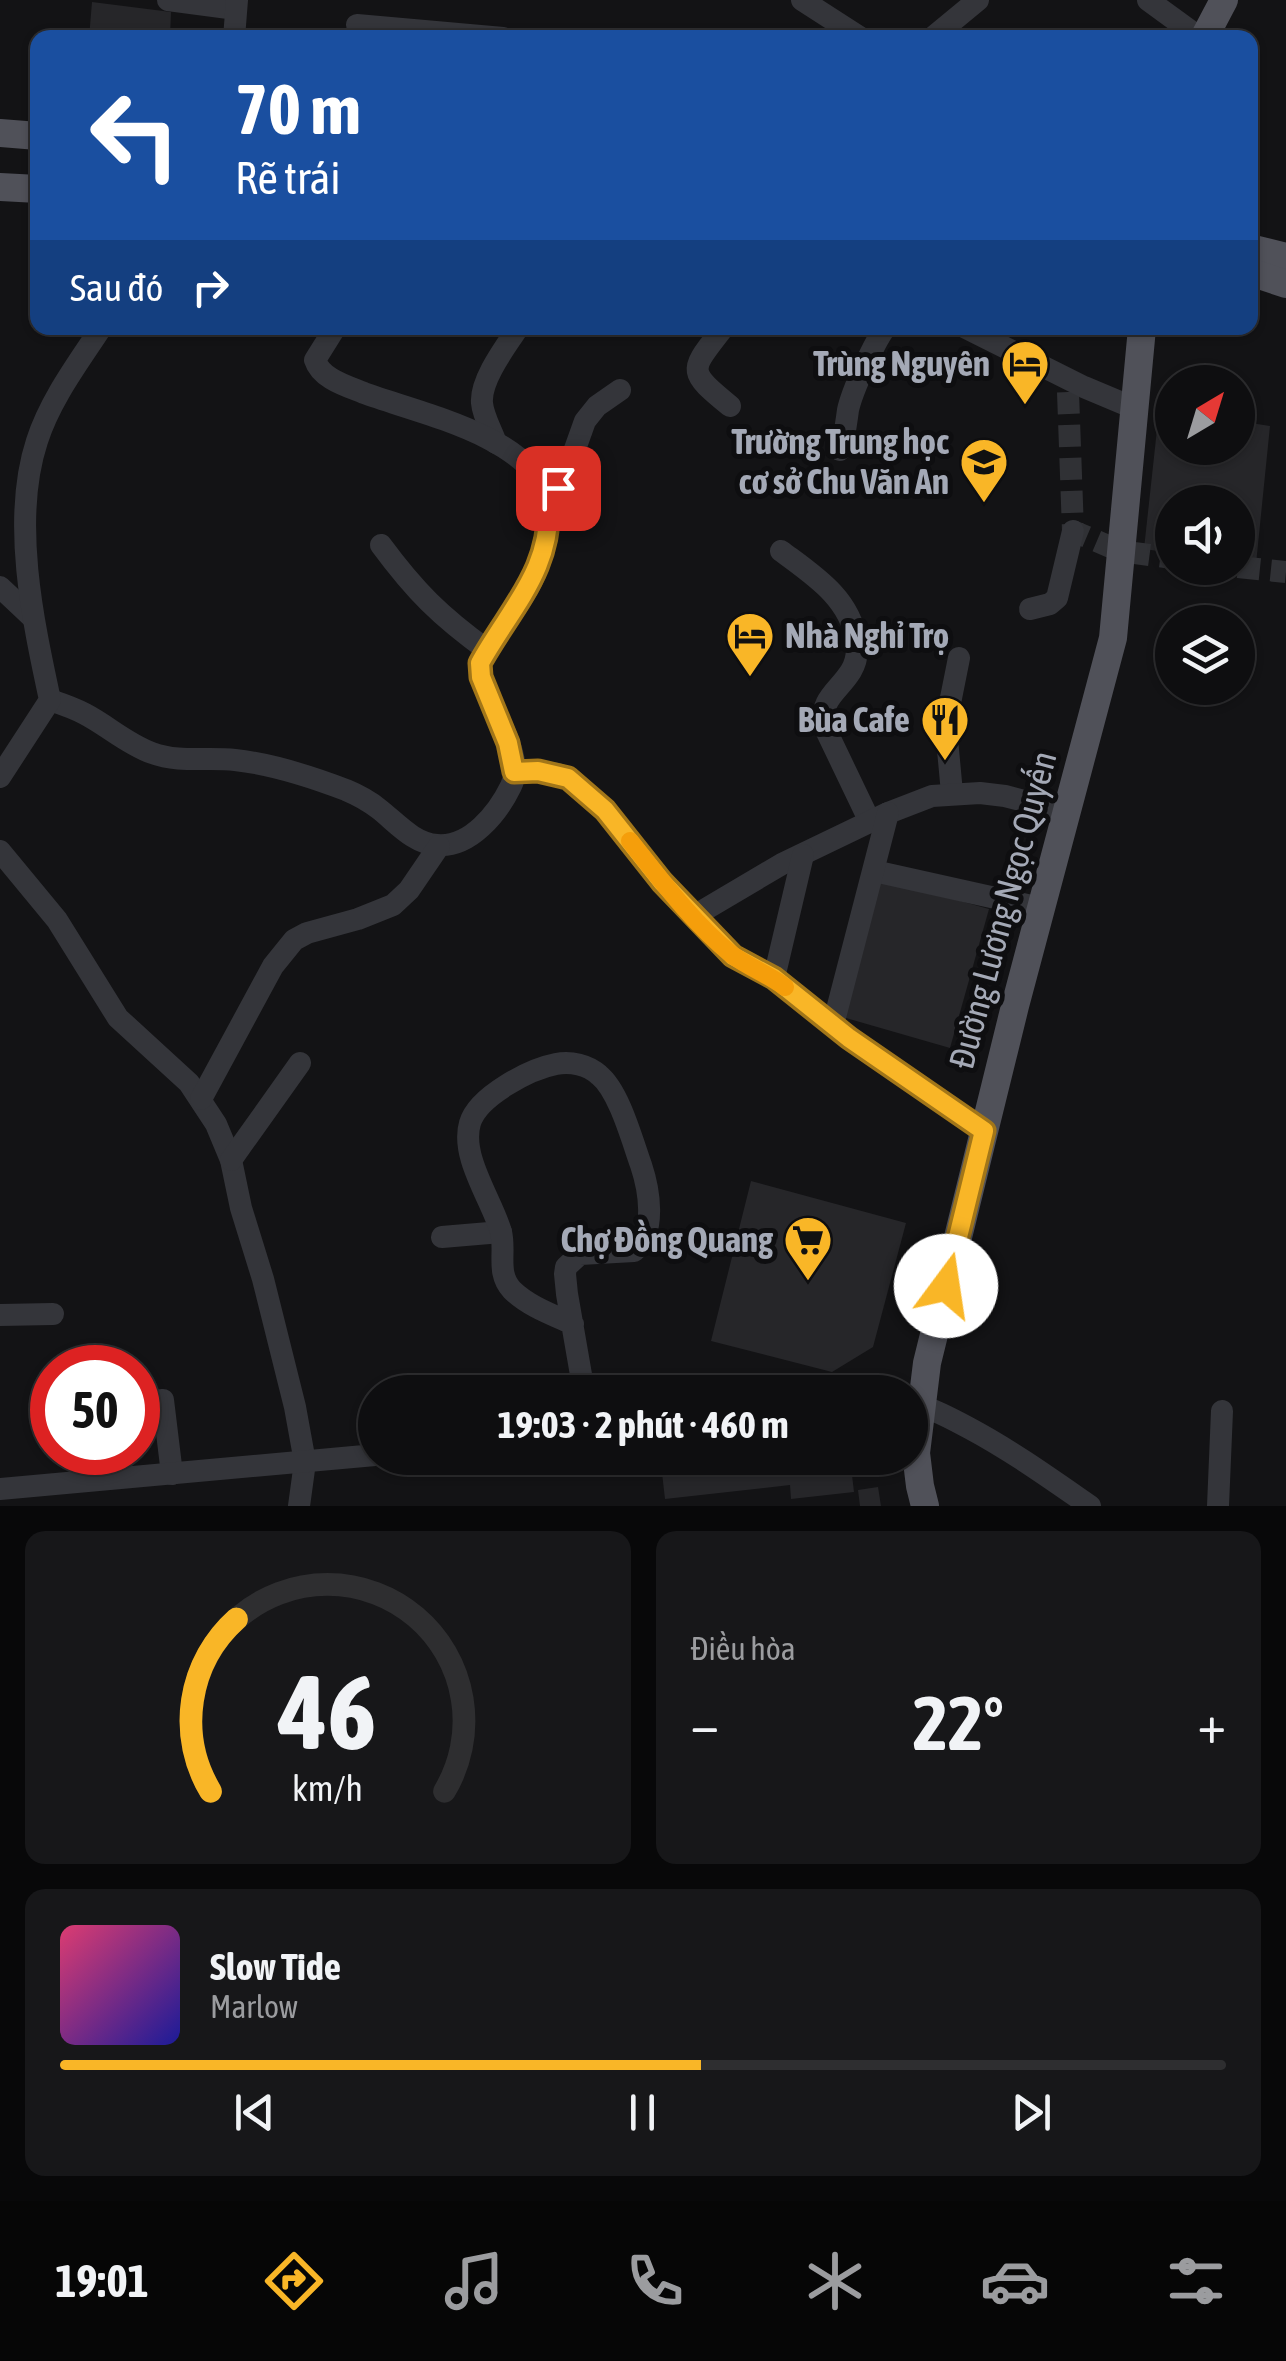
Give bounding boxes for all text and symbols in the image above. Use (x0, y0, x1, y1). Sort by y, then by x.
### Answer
text: 70 m (235, 69, 361, 149)
icon: left (70, 70, 200, 200)
text: Rẽ trái (235, 152, 341, 204)
icon: right (183, 260, 238, 315)
text: Sau đó (70, 266, 163, 309)
hotel icon: Trùng Nguyên (999, 338, 1051, 406)
place label: Trùng Nguyên (813, 343, 990, 383)
north arrow (1155, 365, 1255, 465)
map controls (1155, 365, 1255, 705)
place label: Trường Trung học cơ sở Chu Văn An (732, 421, 949, 501)
school or university icon: Trường Trung học cơ sở Chu Văn An (958, 436, 1010, 504)
pin (516, 446, 601, 531)
icon: arrive (531, 461, 586, 516)
button: sound (1155, 485, 1255, 585)
button: layers (1155, 605, 1255, 705)
hotel icon: Nhà Nghỉ Trọ (724, 610, 776, 678)
place label: Nhà Nghỉ Trọ (785, 615, 949, 655)
restaurant icon: Bùa Cafe (919, 694, 971, 762)
place label: Bùa Cafe (798, 699, 910, 739)
street label: Đường Lương Ngọc Quyến (940, 747, 1064, 1073)
supermarket icon: Chợ Đồng Quang (782, 1214, 834, 1282)
place label: Chợ Đồng Quang (561, 1219, 774, 1259)
position arrow (894, 1234, 998, 1338)
speed limit sign: 50 (30, 1345, 160, 1475)
text: 19:03 · 2 phút · 460 m (497, 1403, 789, 1446)
text: Điều hòa (691, 1630, 796, 1667)
text: 46 (278, 1652, 377, 1771)
text: 22° (913, 1680, 1004, 1766)
text: − (691, 1692, 719, 1755)
text: + (1197, 1692, 1226, 1755)
text: km/h (292, 1768, 363, 1809)
text: Slow Tide (210, 1945, 341, 1988)
text: Marlow (210, 1988, 298, 2025)
icon: previous (227, 2085, 282, 2140)
icon: pause (615, 2085, 670, 2140)
icon: next (1004, 2085, 1059, 2140)
icon: directions (259, 2246, 329, 2316)
icon: music (439, 2246, 509, 2316)
icon: phone (620, 2246, 690, 2316)
icon: climate (800, 2246, 870, 2316)
icon: car (980, 2246, 1050, 2316)
icon: filters (1161, 2246, 1231, 2316)
text: 19:01 (55, 2255, 149, 2307)

